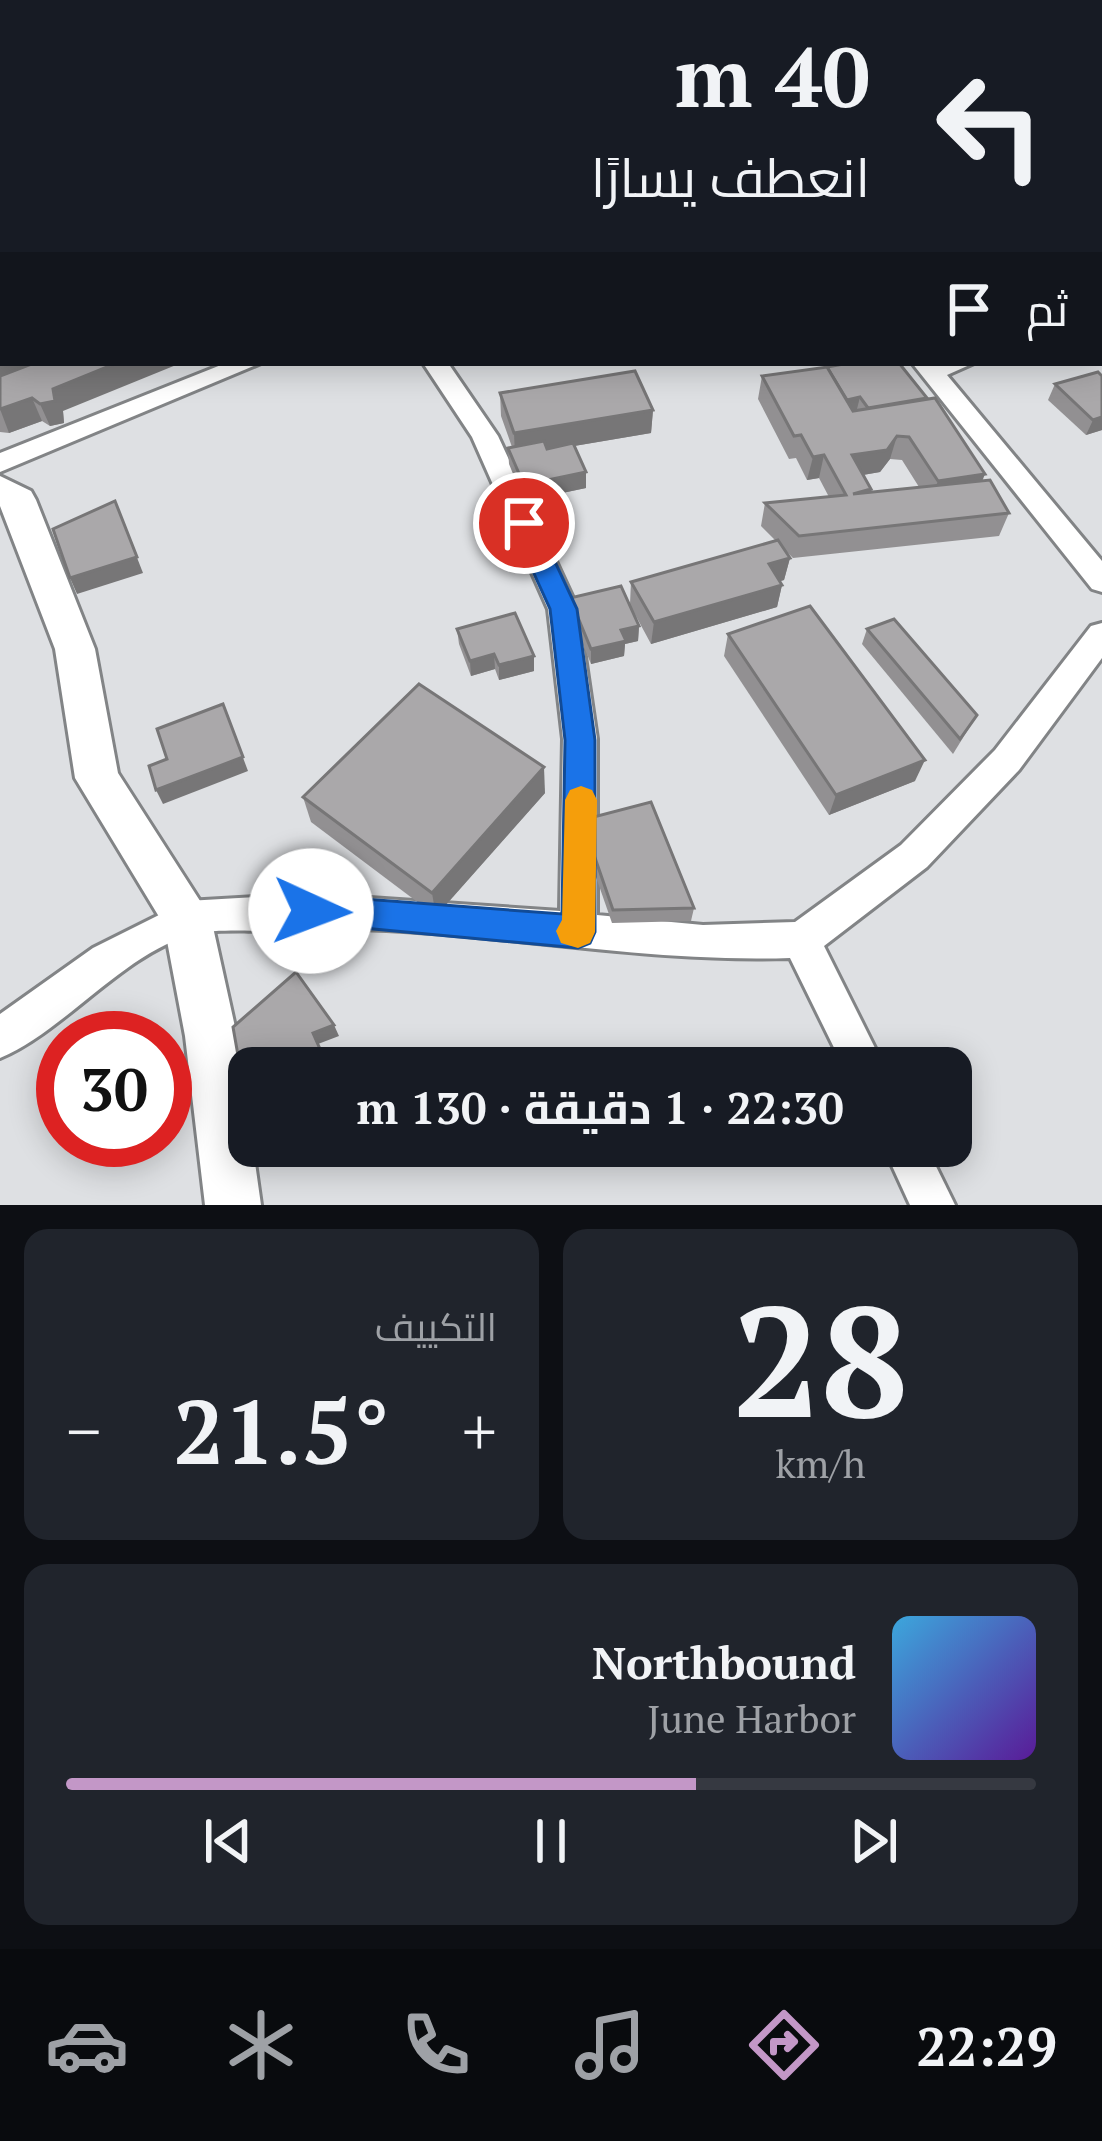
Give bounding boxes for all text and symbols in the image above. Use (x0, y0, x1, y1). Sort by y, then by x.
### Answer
text: 40 m (675, 20, 870, 131)
icon: left (912, 48, 1068, 204)
text: انعطف يسارًا (591, 141, 870, 212)
icon: arrive (936, 276, 1002, 342)
text: ثم (1026, 279, 1068, 339)
pin (473, 472, 575, 574)
icon: arrive (491, 490, 557, 556)
position arrow (248, 848, 374, 974)
speed limit sign: 30 (36, 1011, 192, 1167)
text: 22:30 · 1 دقيقة · 130 m (356, 1077, 844, 1137)
text: 28 (732, 1255, 909, 1462)
text: التكييف (375, 1300, 497, 1352)
text: 21.5° (173, 1370, 390, 1490)
text: − (66, 1386, 101, 1474)
text: + (462, 1386, 497, 1474)
text: km/h (775, 1437, 866, 1489)
text: Northbound (592, 1632, 856, 1692)
text: June Harbor (647, 1692, 856, 1744)
icon: previous (195, 1808, 261, 1874)
icon: pause (518, 1808, 584, 1874)
icon: next (841, 1808, 907, 1874)
icon: car (45, 2003, 129, 2087)
icon: climate (219, 2003, 303, 2087)
icon: phone (394, 2003, 478, 2087)
icon: music (568, 2003, 652, 2087)
icon: directions (742, 2003, 826, 2087)
text: 22:29 (916, 2010, 1057, 2081)

